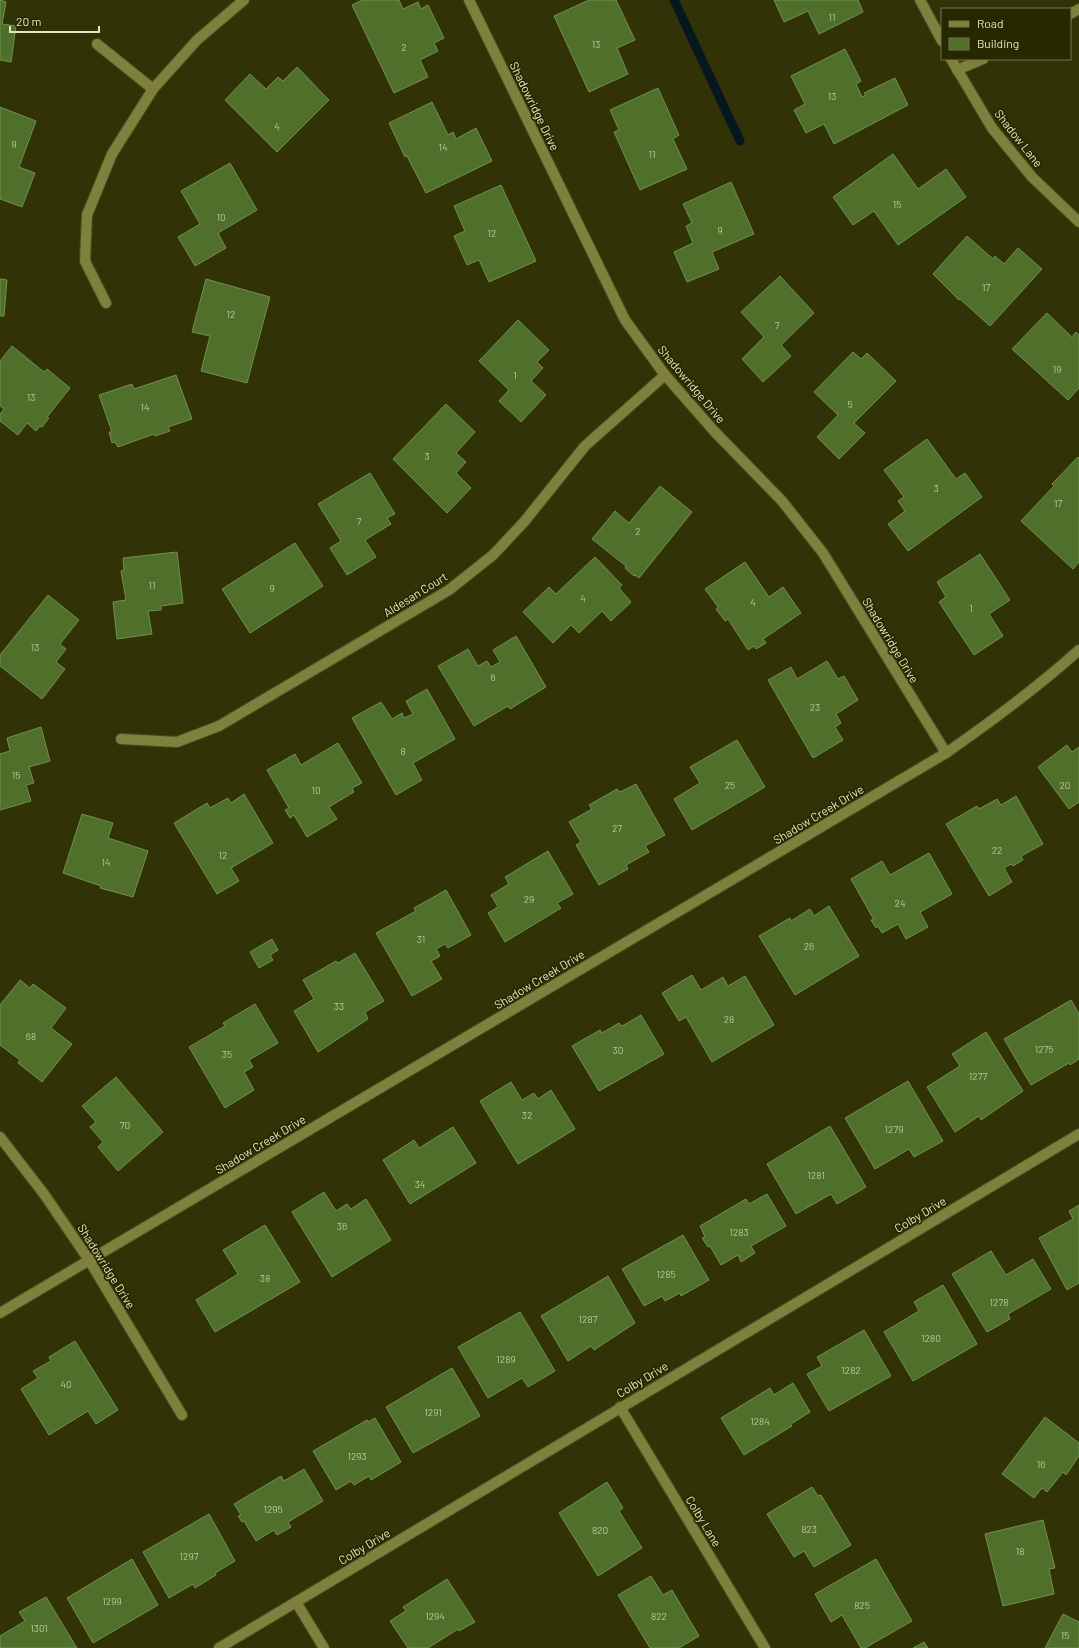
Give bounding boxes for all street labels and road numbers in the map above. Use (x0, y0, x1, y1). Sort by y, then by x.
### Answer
street label: Shadowridge Drive (507, 59, 563, 153)
street label: Shadow Lane (992, 106, 1046, 170)
street label: Shadowridge Drive (655, 342, 729, 426)
street label: Aldesan Court (380, 569, 450, 619)
street label: Shadowridge Drive (860, 595, 922, 685)
street label: Shadow Creek Drive (770, 781, 866, 847)
street label: Shadow Creek Drive (491, 946, 587, 1012)
street label: Shadow Creek Drive (212, 1111, 308, 1177)
street label: Colby Drive (892, 1193, 948, 1235)
street label: Shadowridge Drive (75, 1221, 139, 1311)
street label: Colby Drive (614, 1358, 670, 1400)
street label: Colby Lane (683, 1493, 725, 1549)
street label: Colby Drive (336, 1525, 392, 1567)

